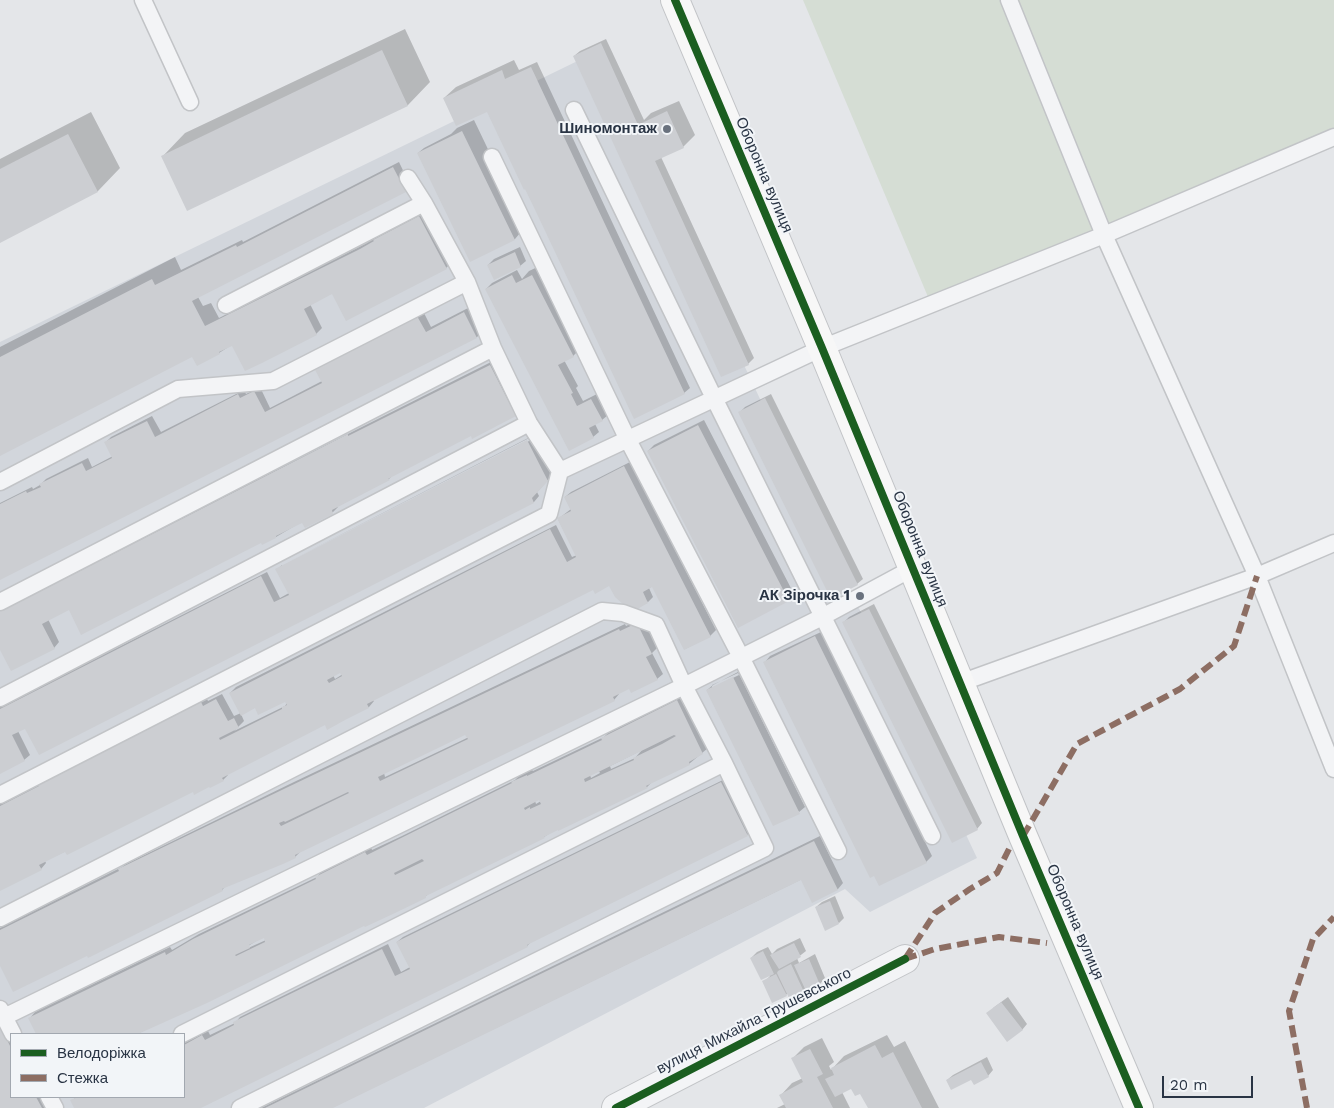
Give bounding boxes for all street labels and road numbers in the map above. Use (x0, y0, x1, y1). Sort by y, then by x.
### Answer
street label: Оборонна вулиця (731, 114, 797, 236)
street label: Оборонна вулиця (888, 488, 952, 610)
street label: Оборонна вулиця (1042, 861, 1108, 983)
street label: вулиця Михайла Грушевського (654, 964, 854, 1078)

